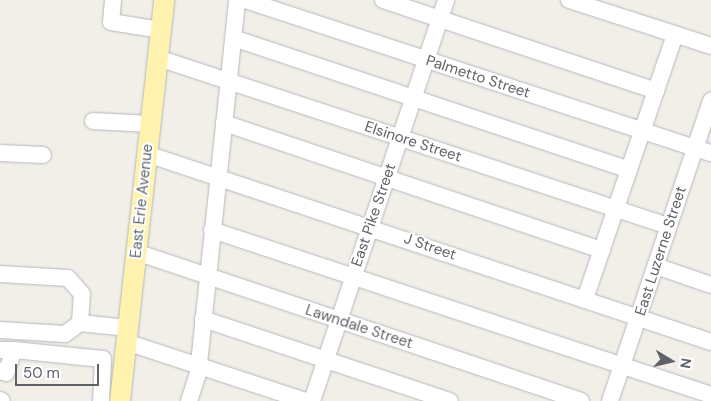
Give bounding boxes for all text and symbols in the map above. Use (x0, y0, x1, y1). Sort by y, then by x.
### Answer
street label: Palmetto Street (424, 52, 532, 102)
street label: Elsinore Street (362, 118, 464, 166)
street label: East Erie Avenue (127, 143, 157, 259)
street label: East Pike Street (348, 161, 400, 269)
street label: East Luzerne Street (632, 184, 690, 318)
street label: J Street (402, 230, 458, 264)
street label: Lawndale Street (303, 301, 415, 353)
north arrow (646, 336, 696, 386)
scale bar (18, 354, 101, 386)
text: N (676, 357, 696, 370)
text: 50 m (23, 363, 60, 383)

